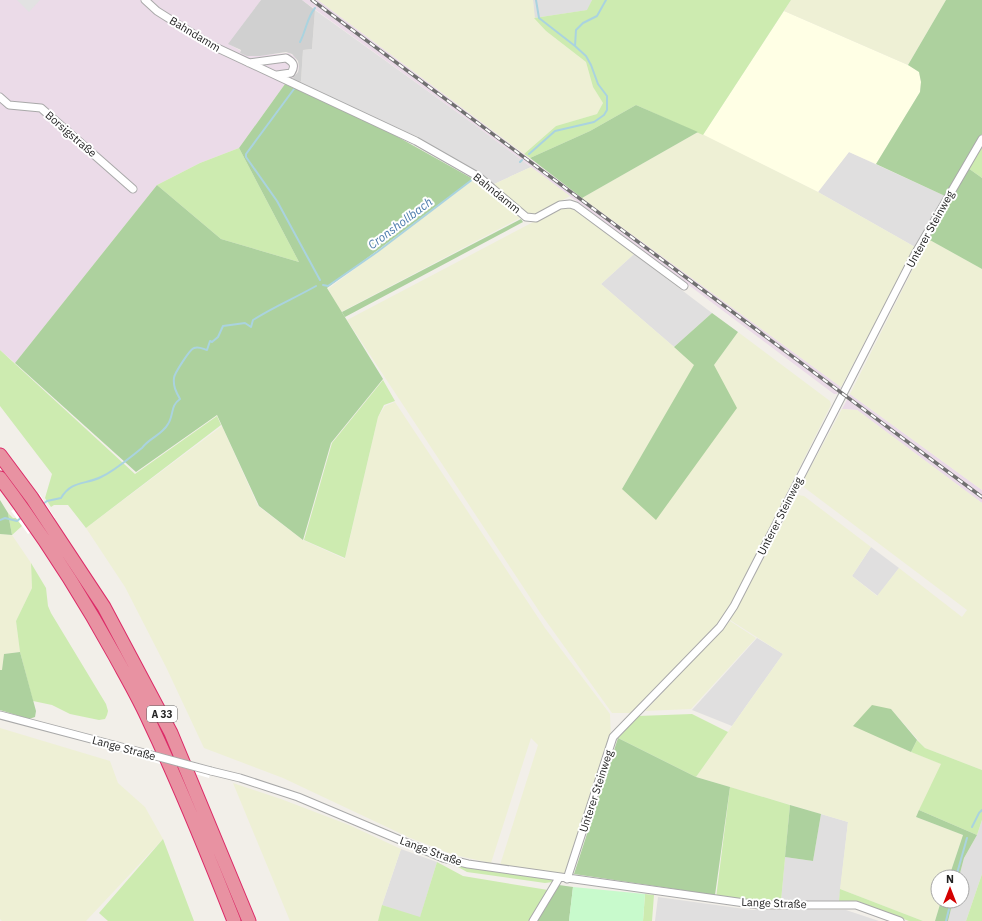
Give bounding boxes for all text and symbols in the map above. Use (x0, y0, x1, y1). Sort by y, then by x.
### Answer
street label: Bahndamm (167, 13, 223, 55)
street label: Borsigstraße (42, 108, 100, 160)
street label: Bahndamm (470, 170, 524, 216)
street label: Unterer Steinweg (903, 188, 957, 270)
water label: Cronshollbach (365, 194, 435, 252)
street label: Unterer Steinweg (754, 475, 806, 557)
road number: A 33 (147, 706, 177, 722)
street label: Lange Straße (91, 733, 157, 763)
street label: Unterer Steinweg (576, 748, 616, 834)
street label: Lange Straße (398, 833, 464, 869)
north arrow (930, 869, 970, 909)
text: N (946, 872, 954, 886)
street label: Lange Straße (741, 895, 807, 911)

